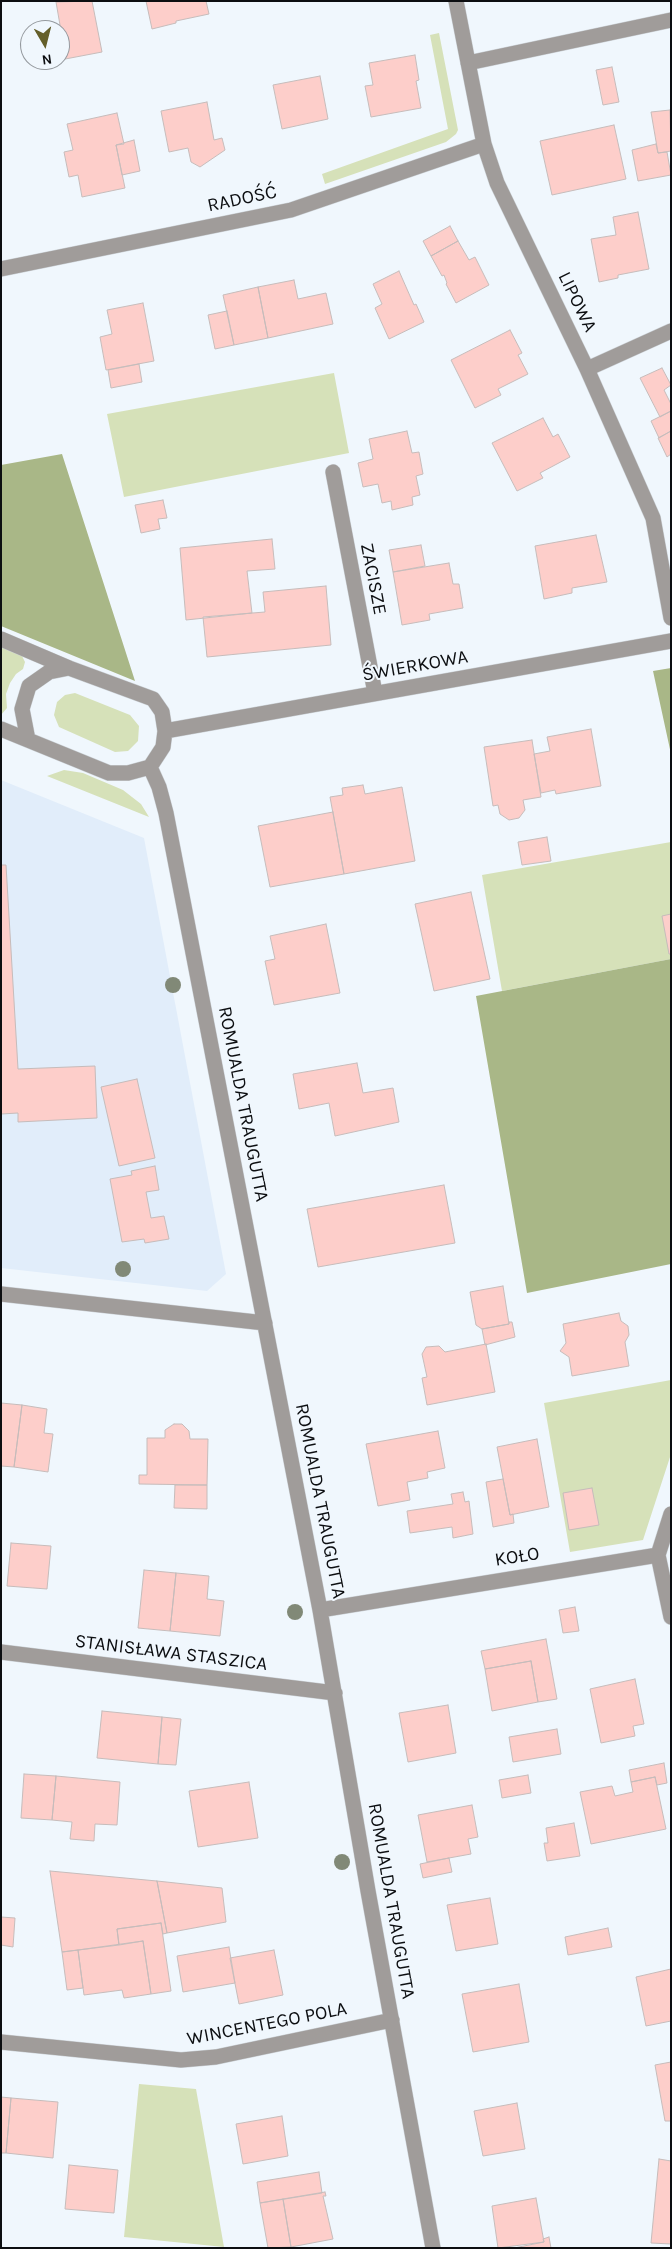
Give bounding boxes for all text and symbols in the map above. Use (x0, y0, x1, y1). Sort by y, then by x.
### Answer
north arrow (20, 20, 70, 70)
text: N (41, 50, 53, 68)
street label: RADOŚĆ (205, 181, 279, 217)
street label: LIPOWA (553, 268, 601, 336)
street label: ZACISZE (355, 541, 391, 617)
street label: ŚWIERKOWA (360, 645, 470, 687)
street label: ROMUALDA TRAUGUTTA (213, 1004, 273, 1204)
street label: ROMUALDA TRAUGUTTA (290, 1401, 350, 1601)
street label: KOŁO (493, 1542, 541, 1572)
street label: STANISŁAWA STASZICA (73, 1630, 269, 1676)
street label: ROMUALDA TRAUGUTTA (363, 1801, 419, 2001)
street label: WINCENTEGO POLA (185, 1997, 349, 2051)

